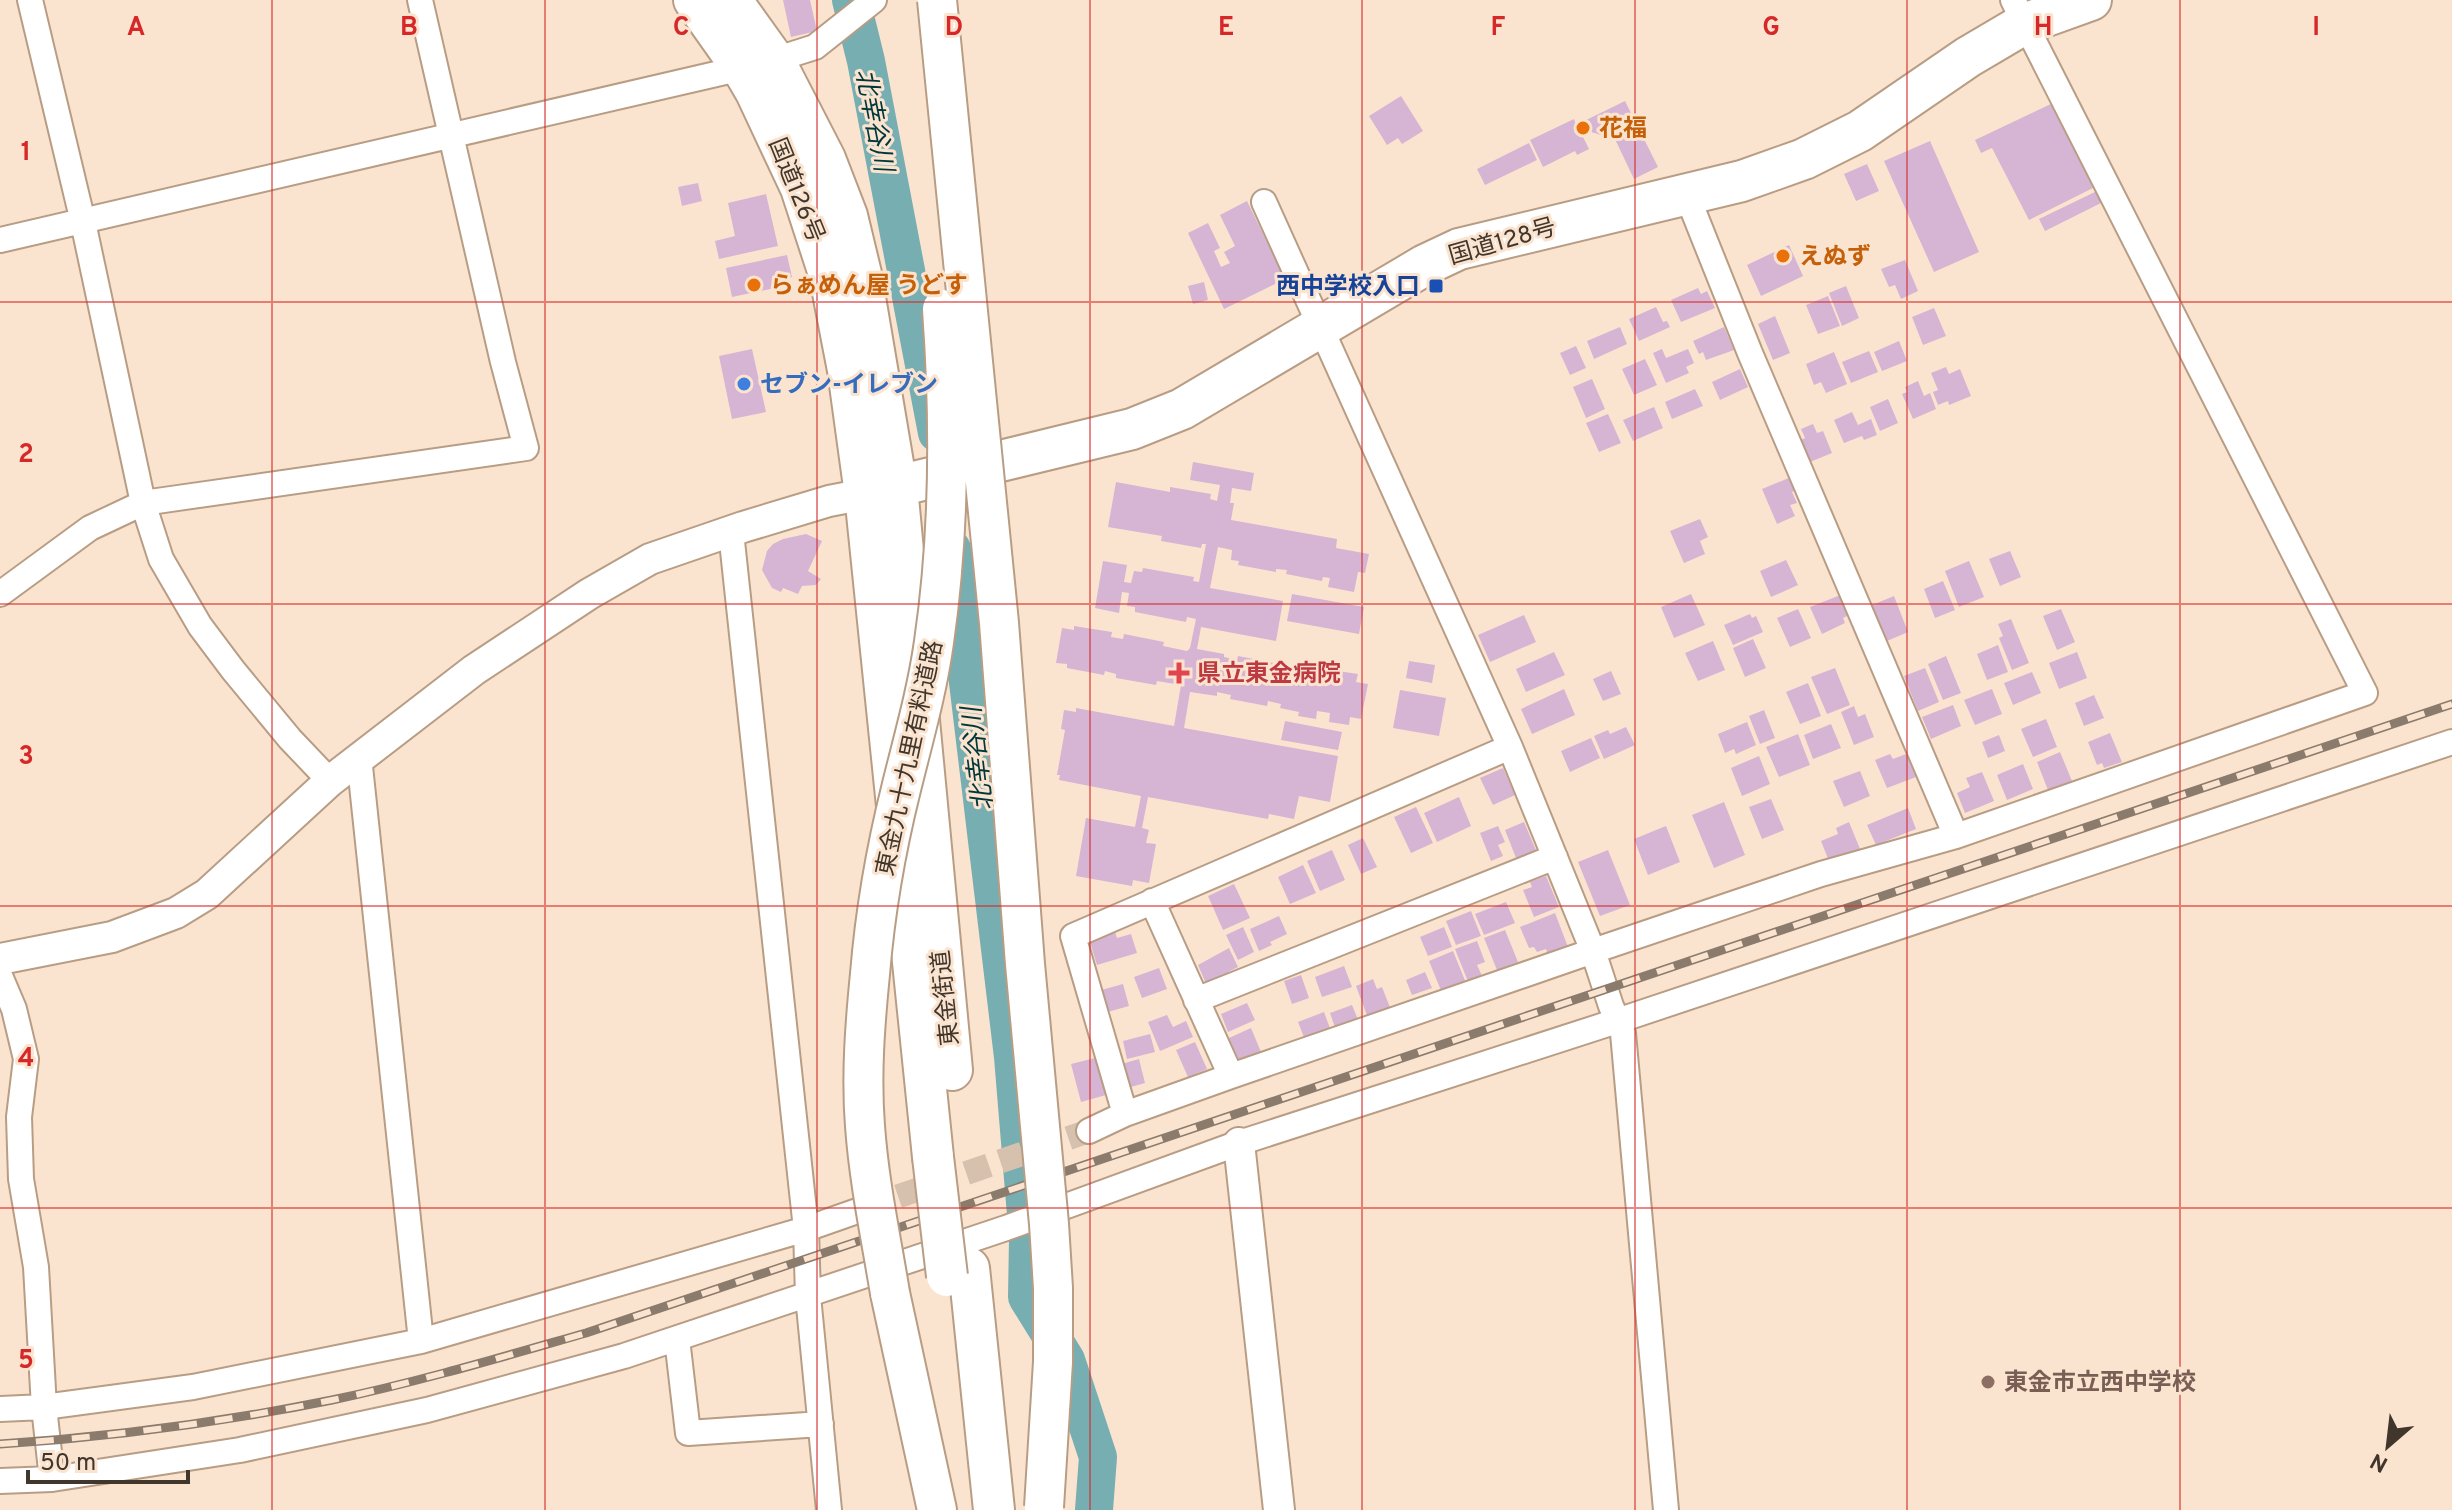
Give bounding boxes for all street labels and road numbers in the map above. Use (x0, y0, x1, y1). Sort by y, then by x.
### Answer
street label: 国道126号 (761, 134, 830, 247)
street label: 国道128号 (1445, 213, 1560, 273)
street label: 東金九十九里有料道路 (871, 638, 951, 879)
street label: 東金街道 (927, 948, 967, 1047)

